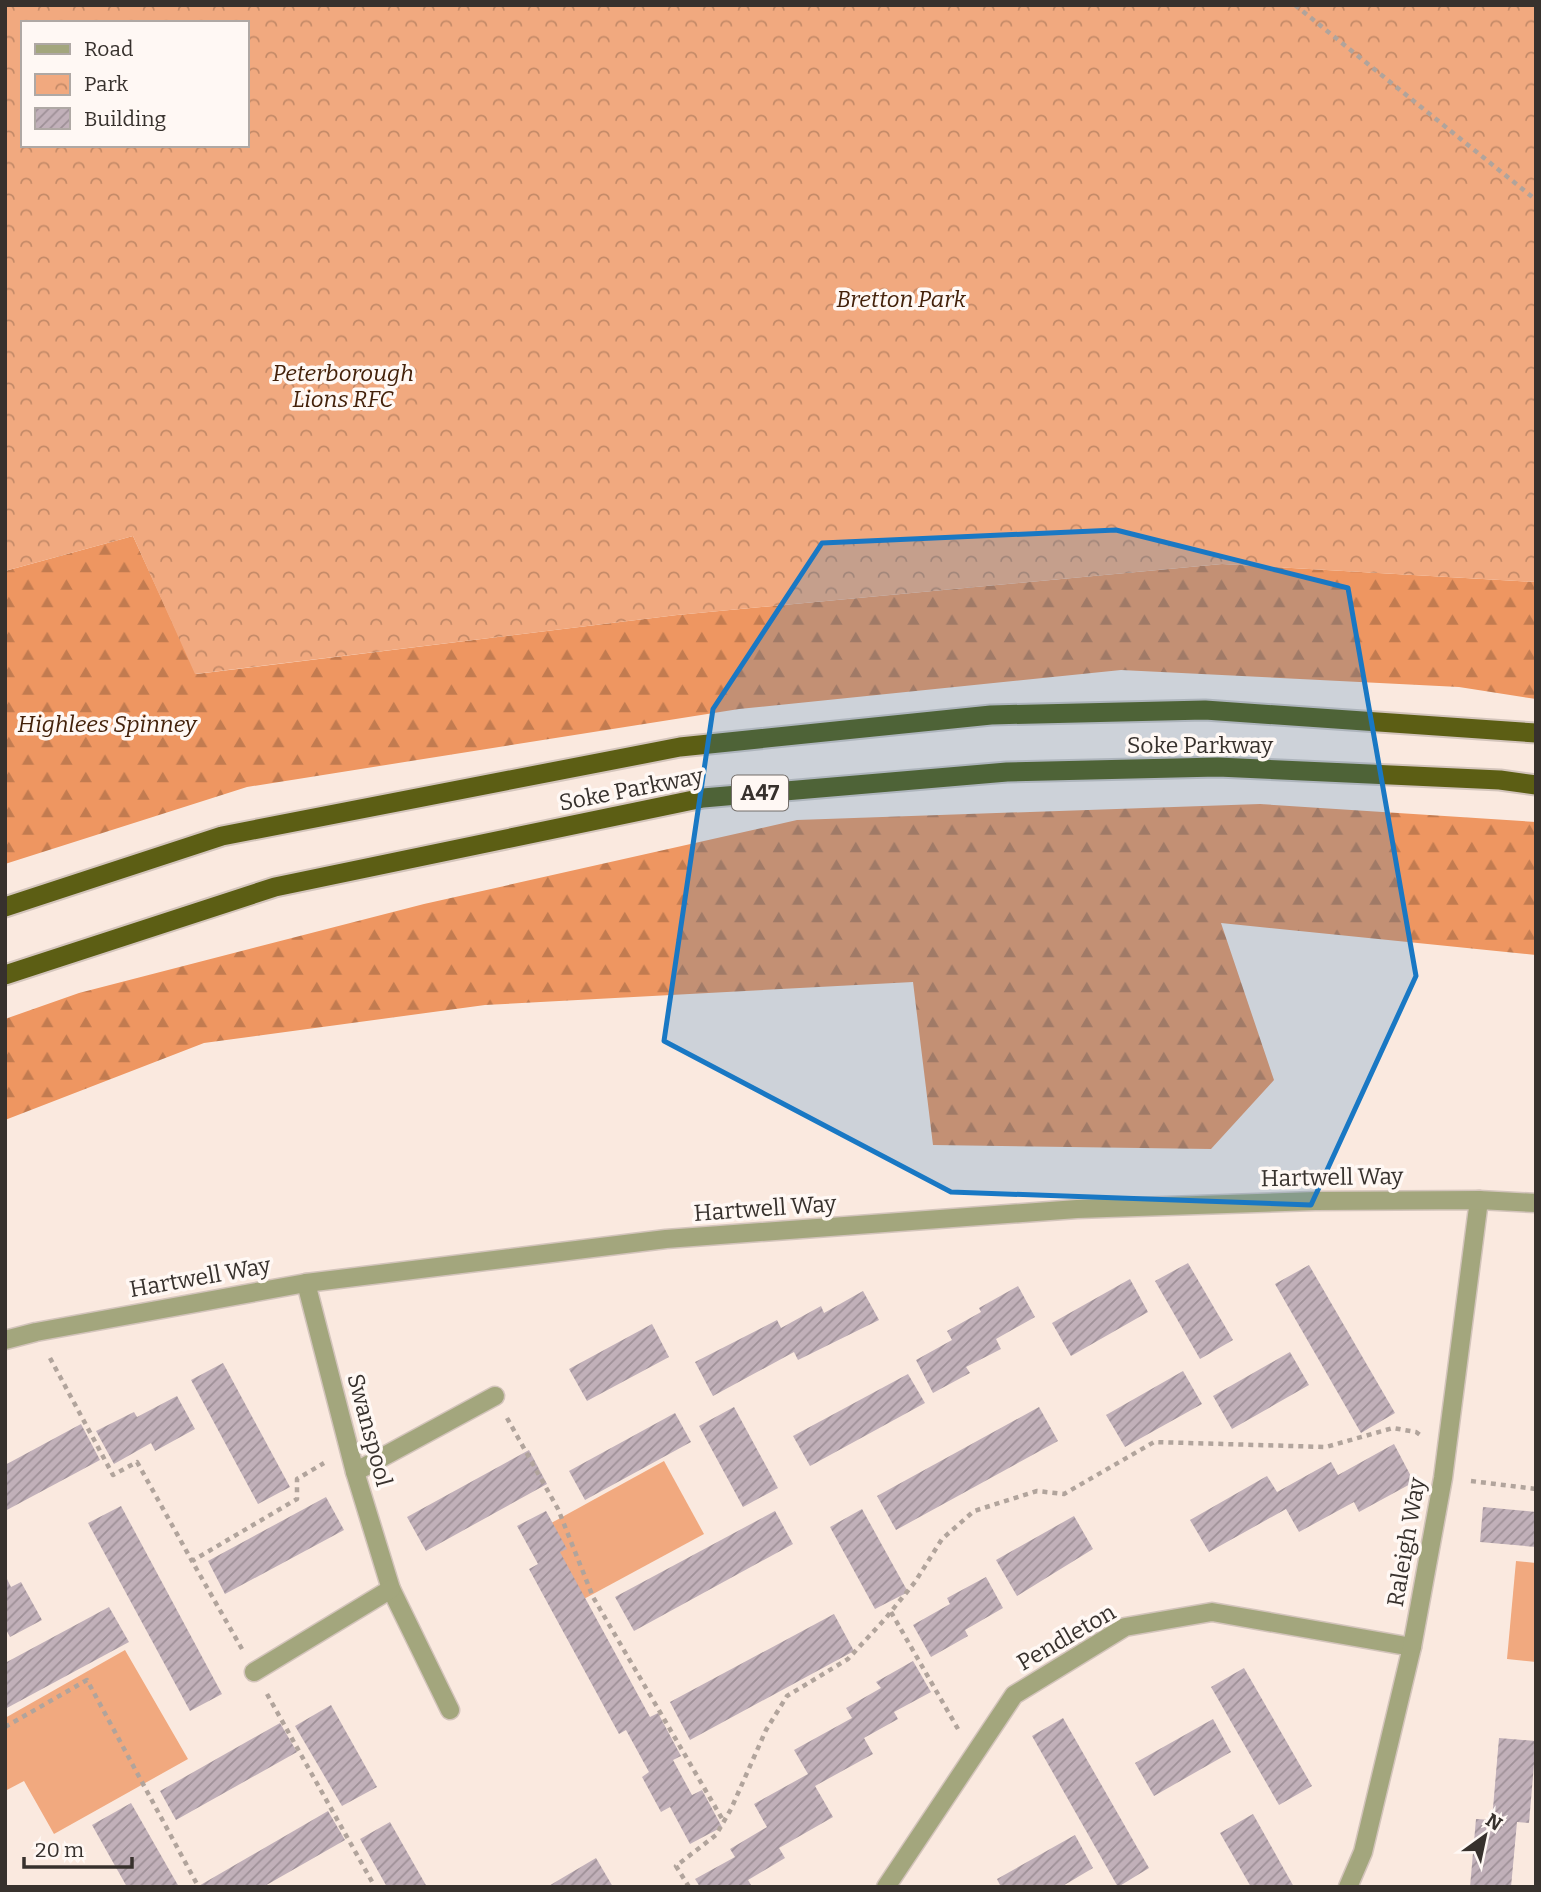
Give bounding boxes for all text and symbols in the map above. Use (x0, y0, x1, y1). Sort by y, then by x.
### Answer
legend (21, 21, 248, 147)
text: Road (84, 36, 133, 62)
text: Park (84, 71, 128, 97)
text: Building (84, 106, 167, 132)
park label: Bretton Park (836, 285, 966, 313)
park label: Peterborough Lions RFC (272, 359, 414, 413)
park label: Highlees Spinney (18, 710, 198, 738)
street label: Soke Parkway (1127, 731, 1274, 759)
street label: Soke Parkway (557, 761, 706, 817)
road number: A47 (732, 776, 788, 810)
street label: Hartwell Way (1260, 1162, 1404, 1192)
street label: Hartwell Way (693, 1189, 838, 1227)
street label: Hartwell Way (127, 1251, 274, 1303)
street label: Swanspool (341, 1370, 399, 1490)
street label: Raleigh Way (1381, 1474, 1431, 1609)
street label: Pendleton (1012, 1597, 1121, 1676)
north arrow (1450, 1801, 1520, 1871)
text: N (1482, 1809, 1507, 1836)
scale bar (24, 1826, 133, 1870)
text: 20 m (35, 1837, 84, 1863)

